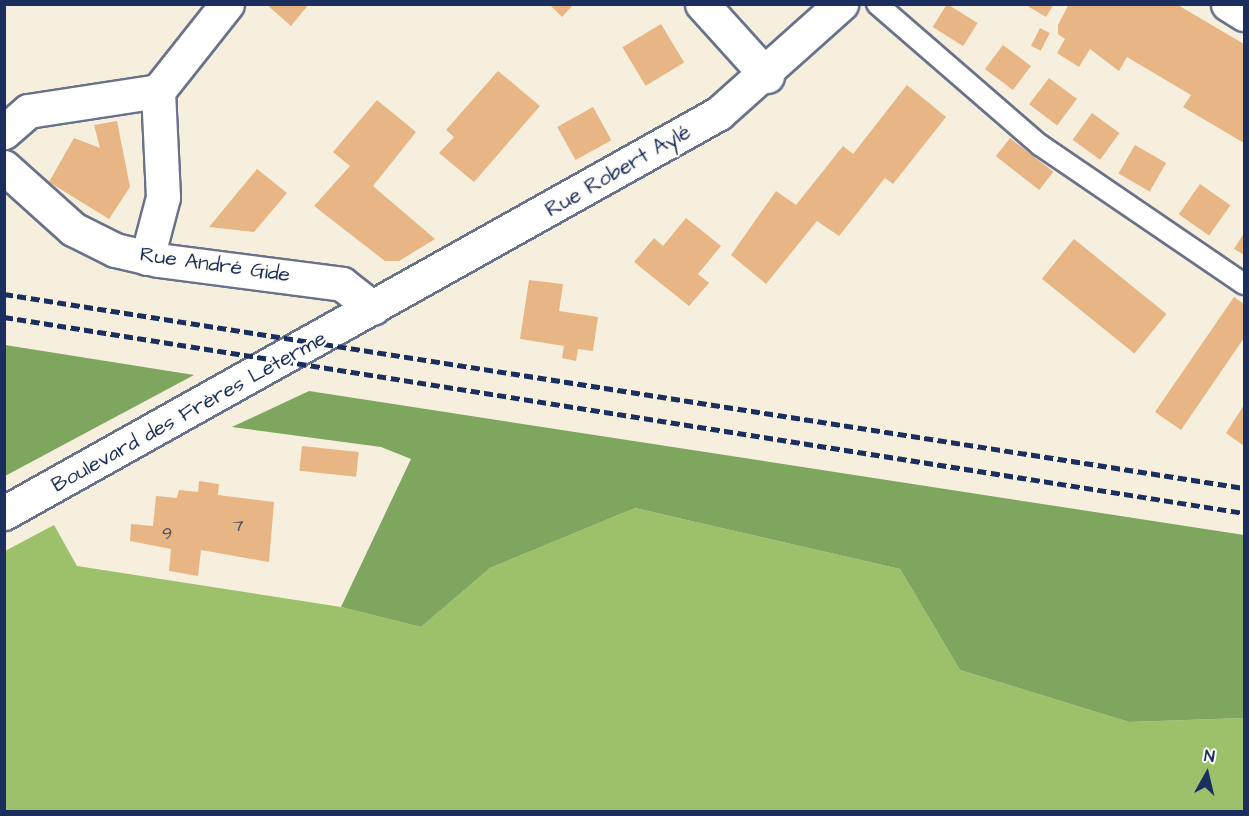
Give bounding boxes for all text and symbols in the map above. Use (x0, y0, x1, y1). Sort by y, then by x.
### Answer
street label: Rue Robert Aylé (541, 119, 695, 223)
street label: Rue André Gide (138, 242, 292, 288)
street label: Boulevard des Frères Leterme (47, 326, 331, 498)
house number: 7 (232, 515, 244, 537)
house number: 9 (162, 523, 172, 545)
north arrow (1177, 744, 1237, 804)
text: N (1203, 745, 1216, 768)

